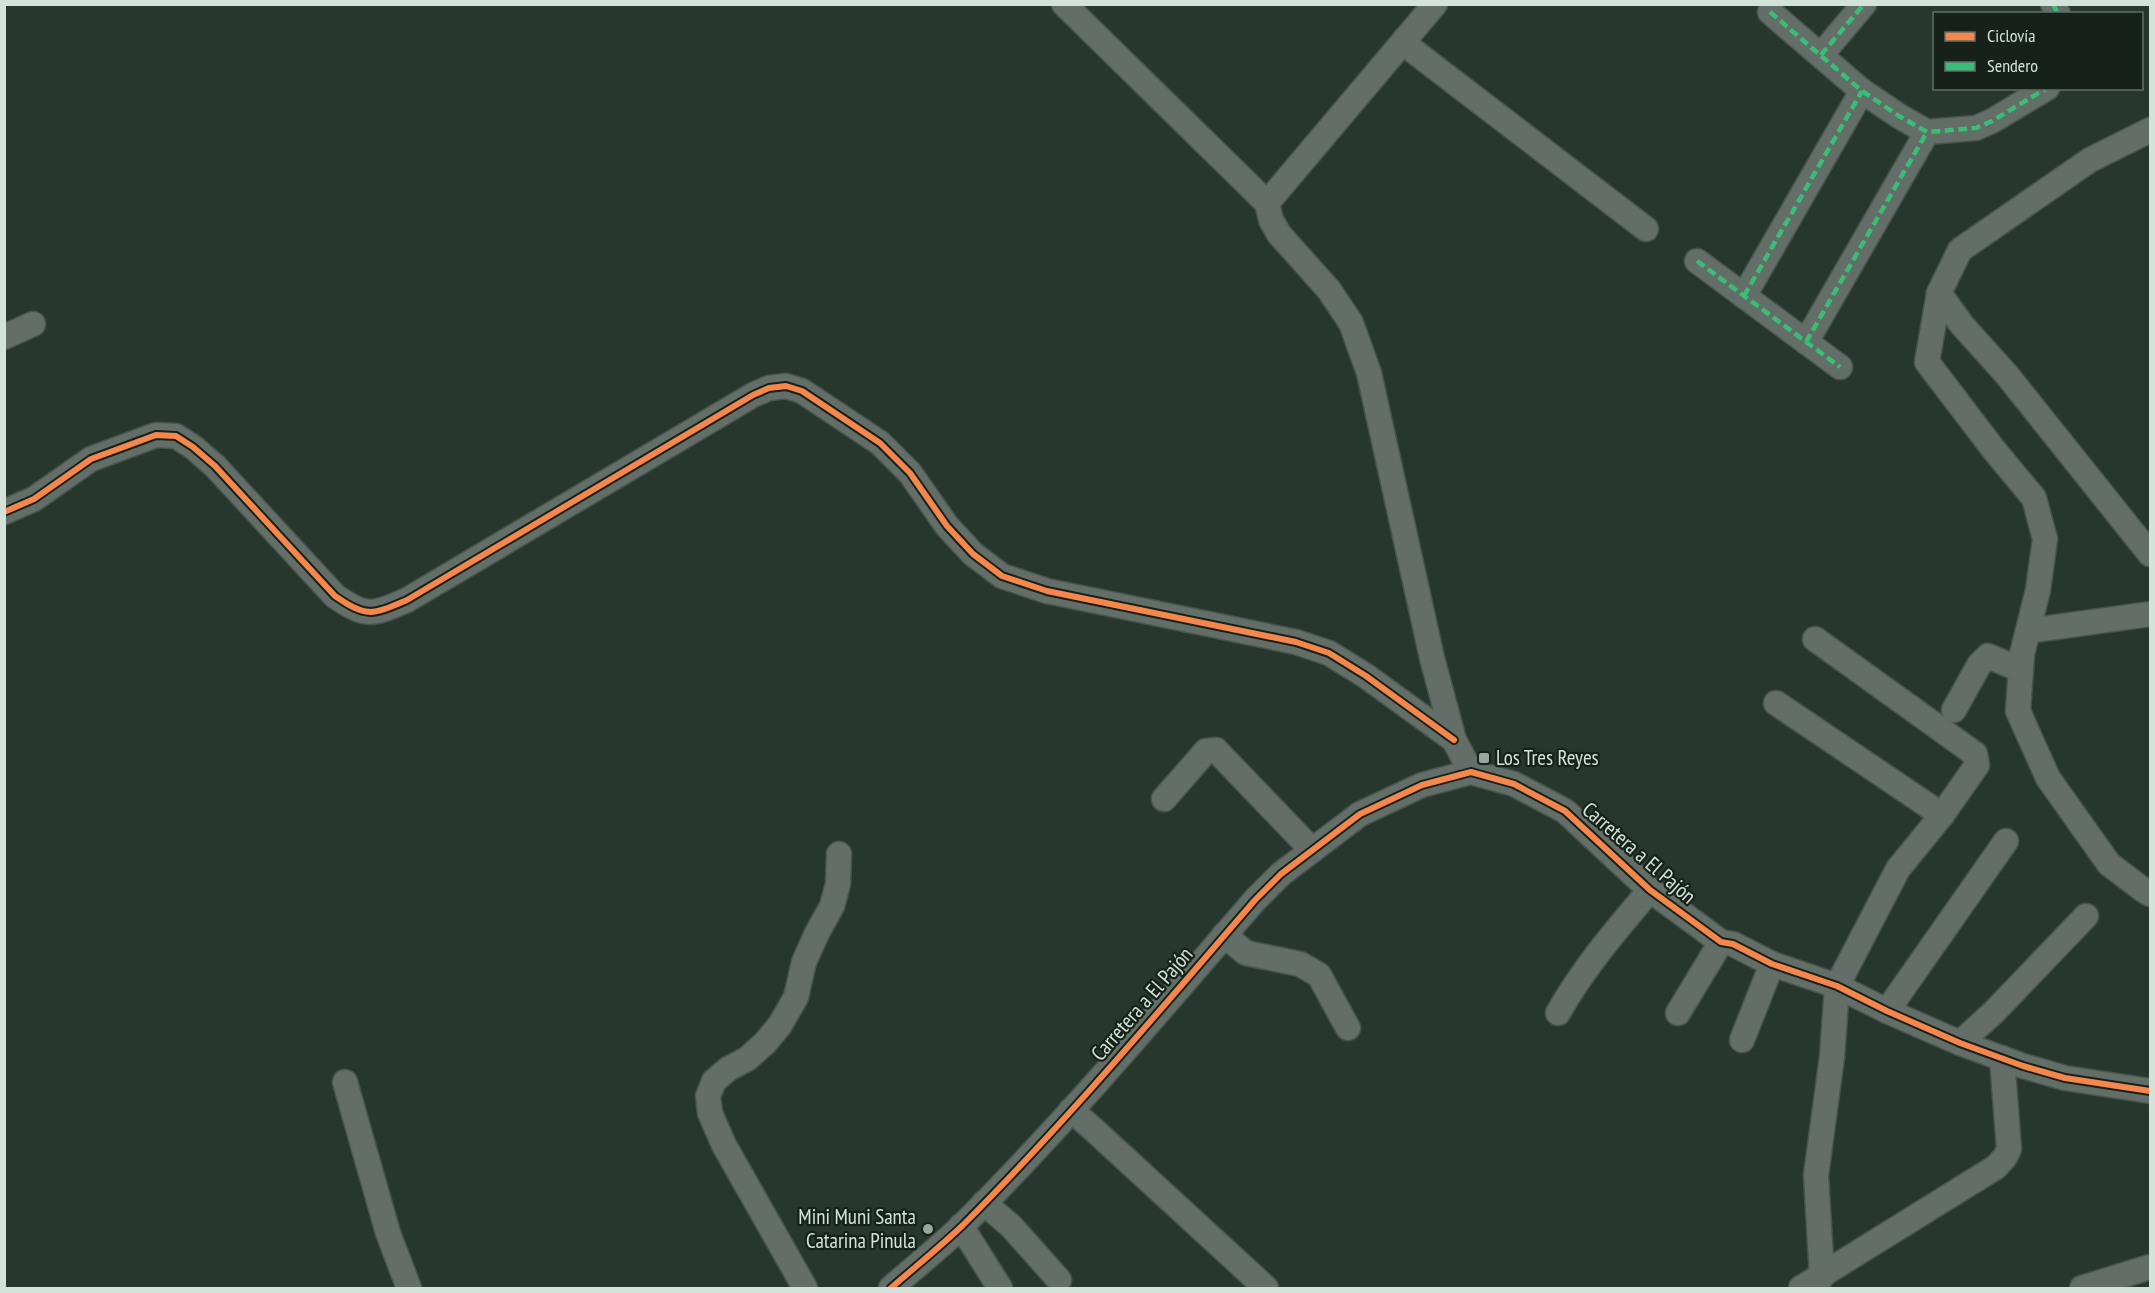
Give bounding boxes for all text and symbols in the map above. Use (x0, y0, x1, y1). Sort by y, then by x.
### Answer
legend (1933, 12, 2143, 90)
text: Ciclovía (1987, 24, 2035, 47)
text: Sendero (1987, 54, 2038, 77)
place label: Los Tres Reyes (1496, 744, 1599, 771)
marker: Los Tres Reyes (1477, 751, 1491, 765)
street label: Carretera a El Pajón (1577, 796, 1702, 909)
street label: Carretera a El Pajón (1085, 941, 1198, 1066)
place label: Mini Muni Santa Catarina Pinula (798, 1203, 916, 1254)
marker: Mini Muni Santa Catarina Pinula (921, 1222, 935, 1236)

